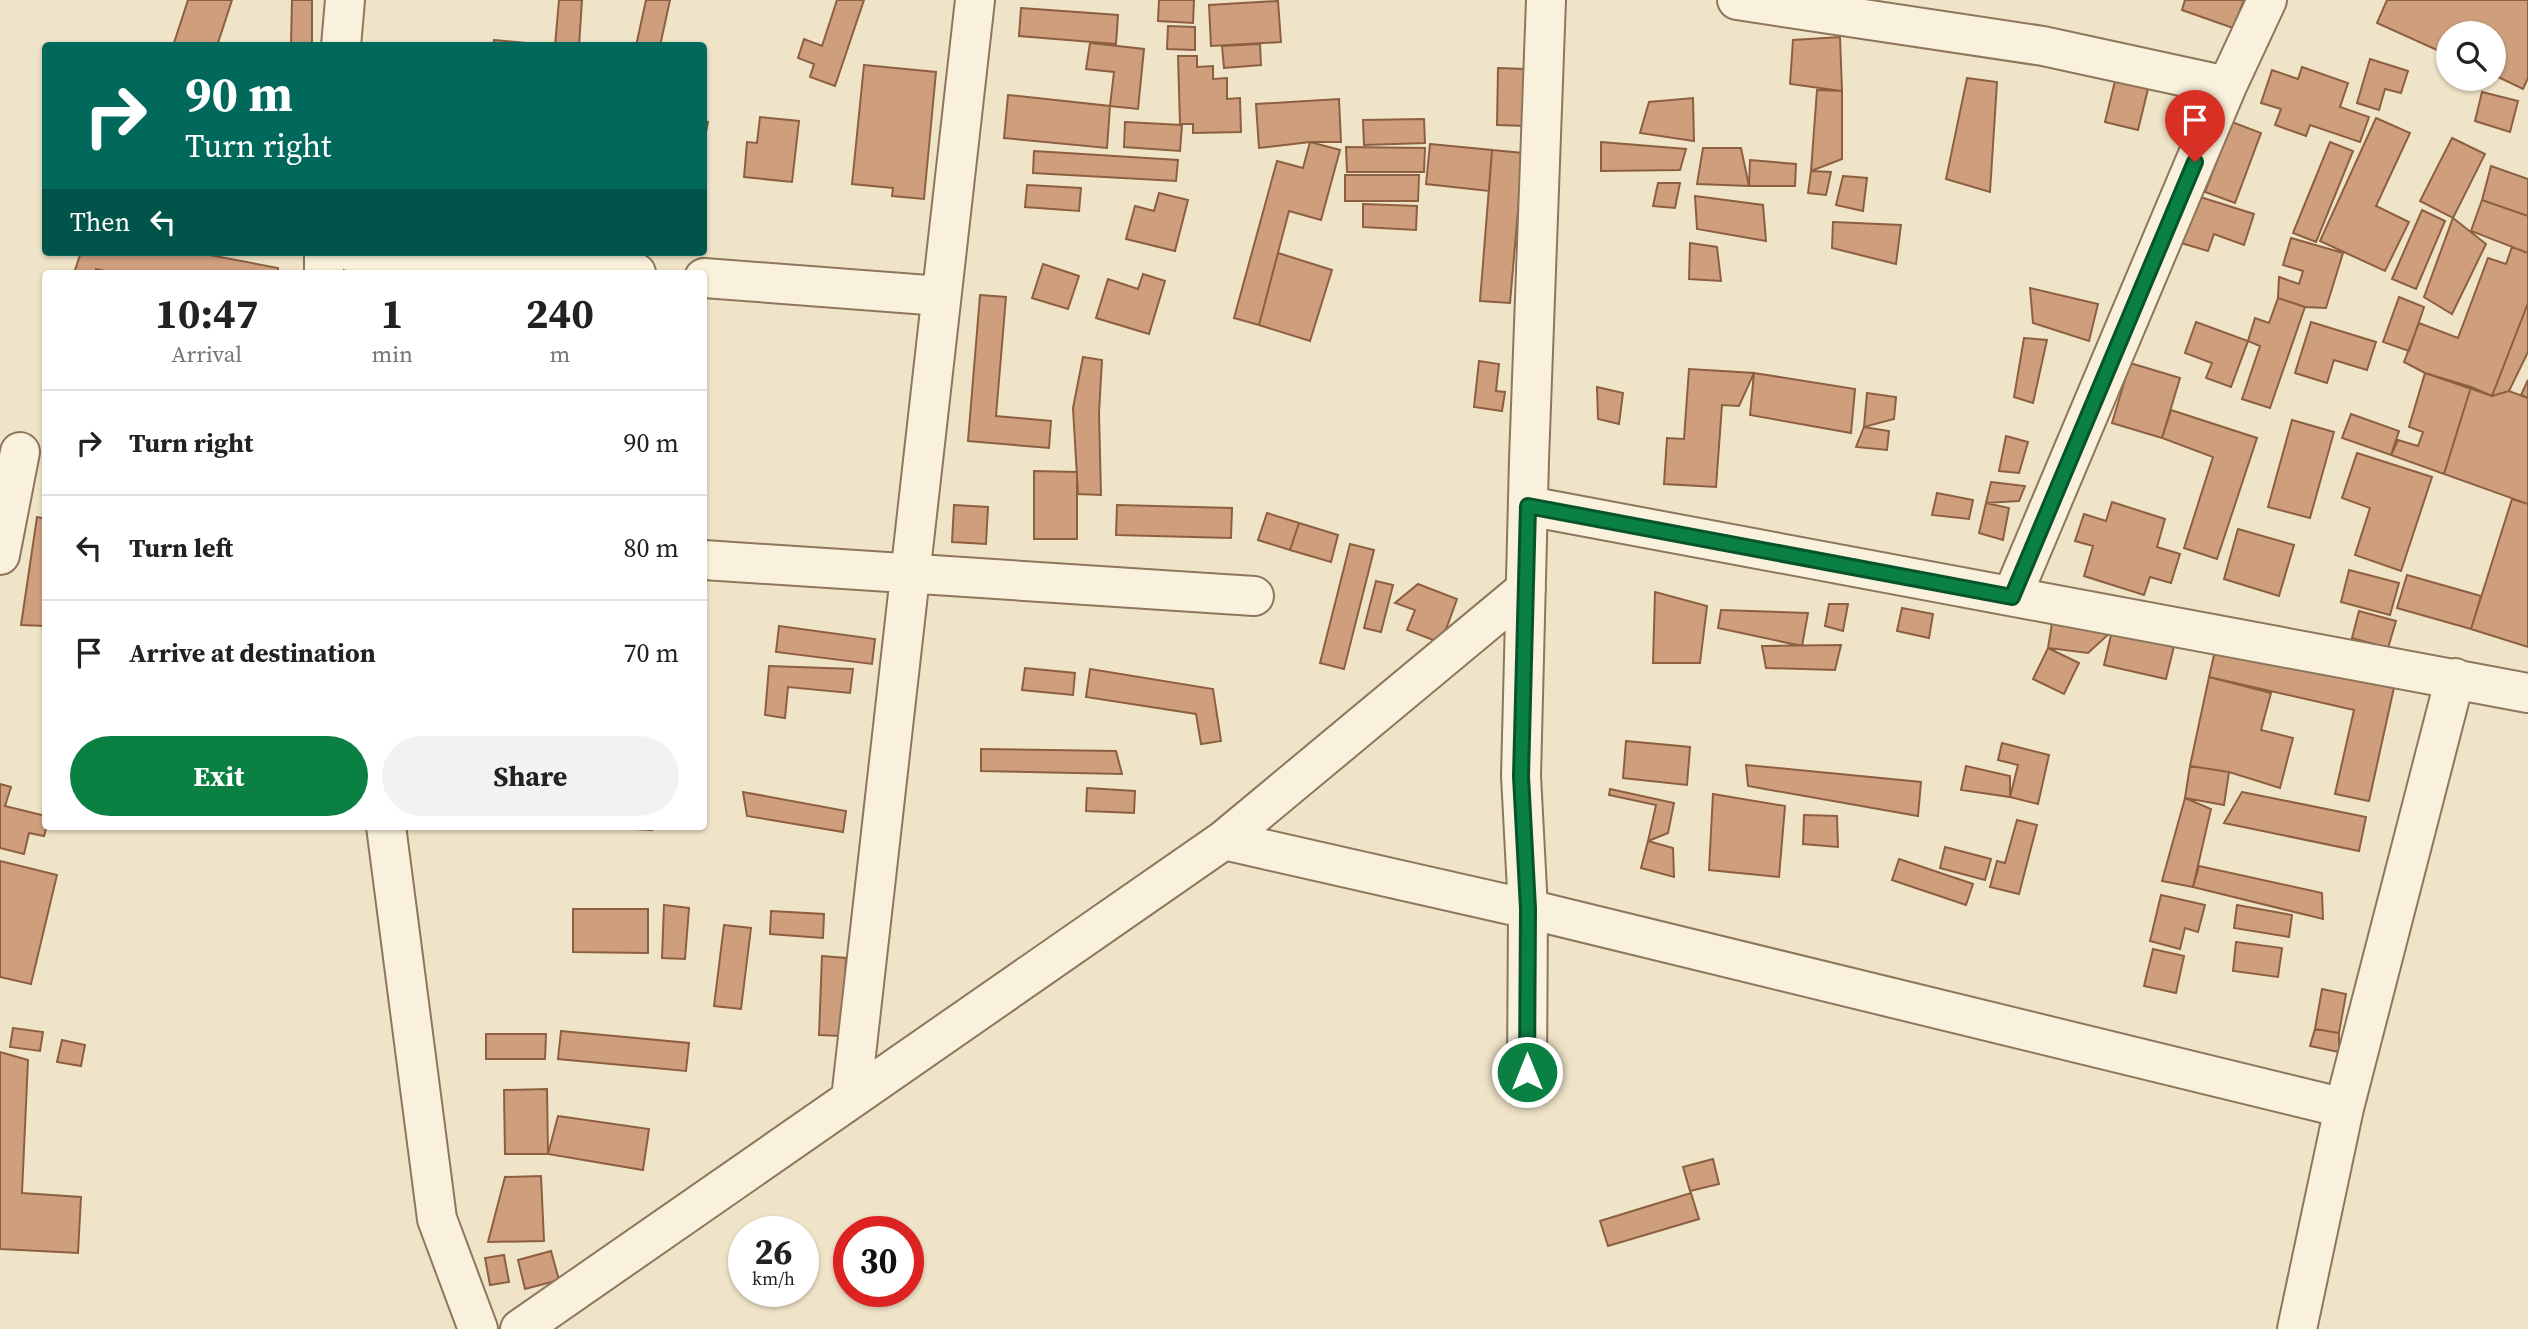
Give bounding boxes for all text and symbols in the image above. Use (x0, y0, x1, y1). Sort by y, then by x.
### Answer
map controls (2436, 21, 2506, 91)
button: search (2436, 21, 2506, 91)
text: 90 m (185, 60, 293, 127)
icon: right (70, 70, 161, 161)
pin (2165, 90, 2225, 162)
icon: arrive (2176, 101, 2214, 139)
text: Turn right (185, 124, 331, 168)
icon: left (144, 203, 182, 241)
text: Then (70, 204, 130, 240)
text: 10:47 (155, 284, 259, 342)
text: 1 (381, 284, 404, 342)
text: 240 (526, 284, 594, 342)
text: Arrival (171, 338, 242, 370)
text: min (371, 338, 413, 370)
text: m (550, 338, 570, 370)
icon: right (70, 424, 108, 462)
text: Turn right (129, 425, 253, 461)
text: 90 m (624, 425, 679, 461)
icon: left (70, 529, 108, 567)
text: Turn left (129, 530, 233, 566)
text: 80 m (624, 530, 679, 566)
icon: arrive (70, 634, 108, 672)
text: Arrive at destination (129, 635, 376, 671)
text: 70 m (624, 635, 679, 671)
button: Exit (70, 736, 368, 816)
button: Share (382, 736, 679, 816)
position arrow (1490, 1035, 1564, 1109)
speed limit sign: 30 (833, 1216, 924, 1307)
text: 26 (755, 1228, 792, 1276)
text: km/h (752, 1266, 795, 1291)

